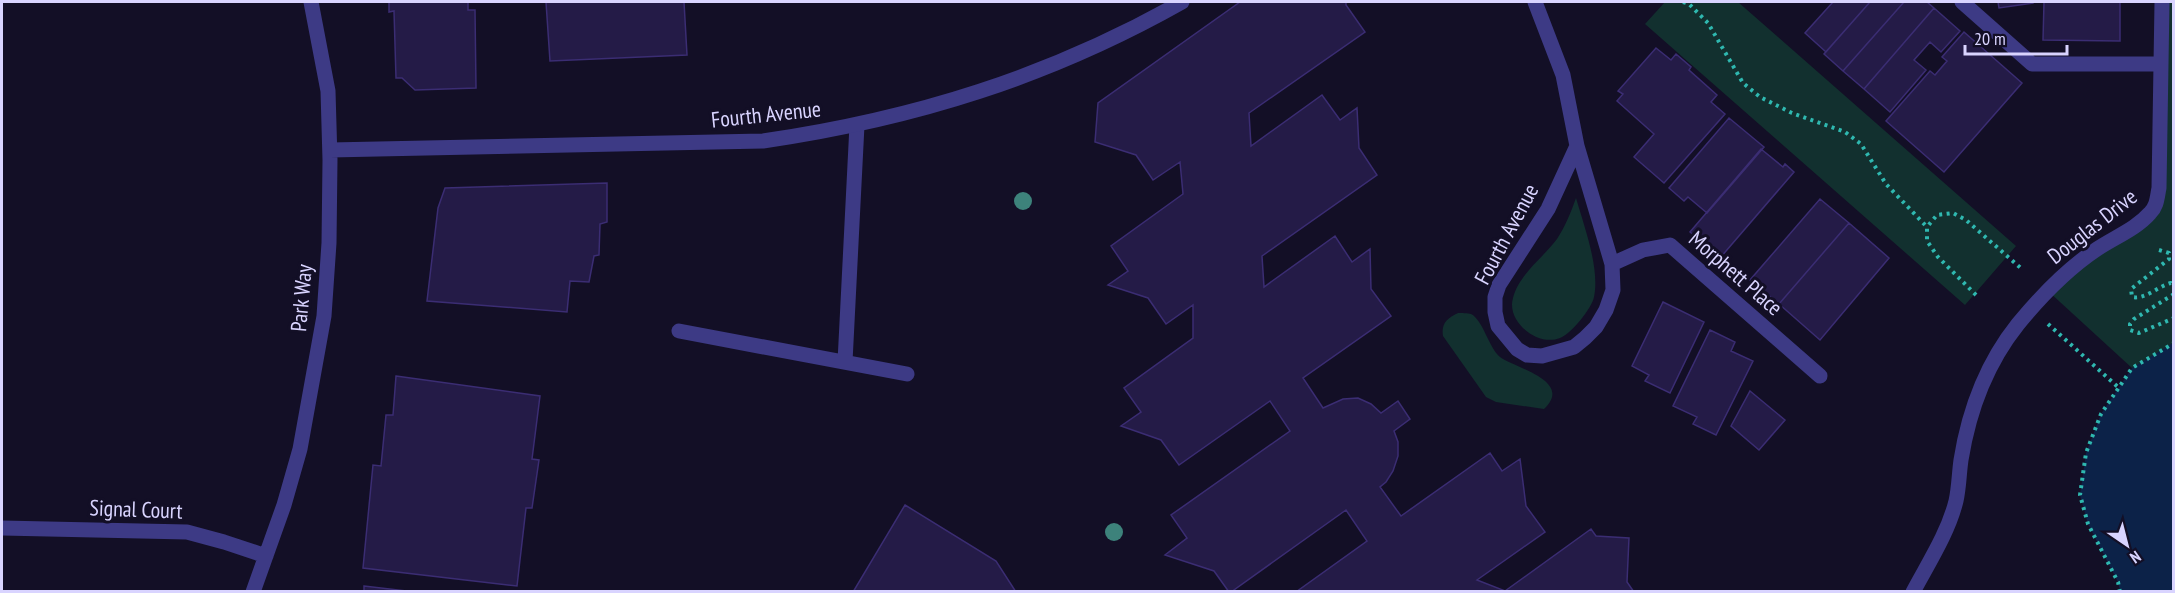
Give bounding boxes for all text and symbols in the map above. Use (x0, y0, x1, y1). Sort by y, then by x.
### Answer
scale bar (1965, 18, 2067, 56)
text: 20 m (1974, 27, 2006, 50)
street label: Fourth Avenue (710, 94, 822, 134)
street label: Fourth Avenue (1468, 179, 1544, 289)
street label: Douglas Drive (2042, 182, 2142, 270)
street label: Morphett Place (1683, 225, 1789, 321)
street label: Park Way (284, 262, 318, 333)
street label: Signal Court (89, 493, 183, 525)
north arrow (2097, 515, 2157, 575)
text: N (2126, 547, 2145, 568)

